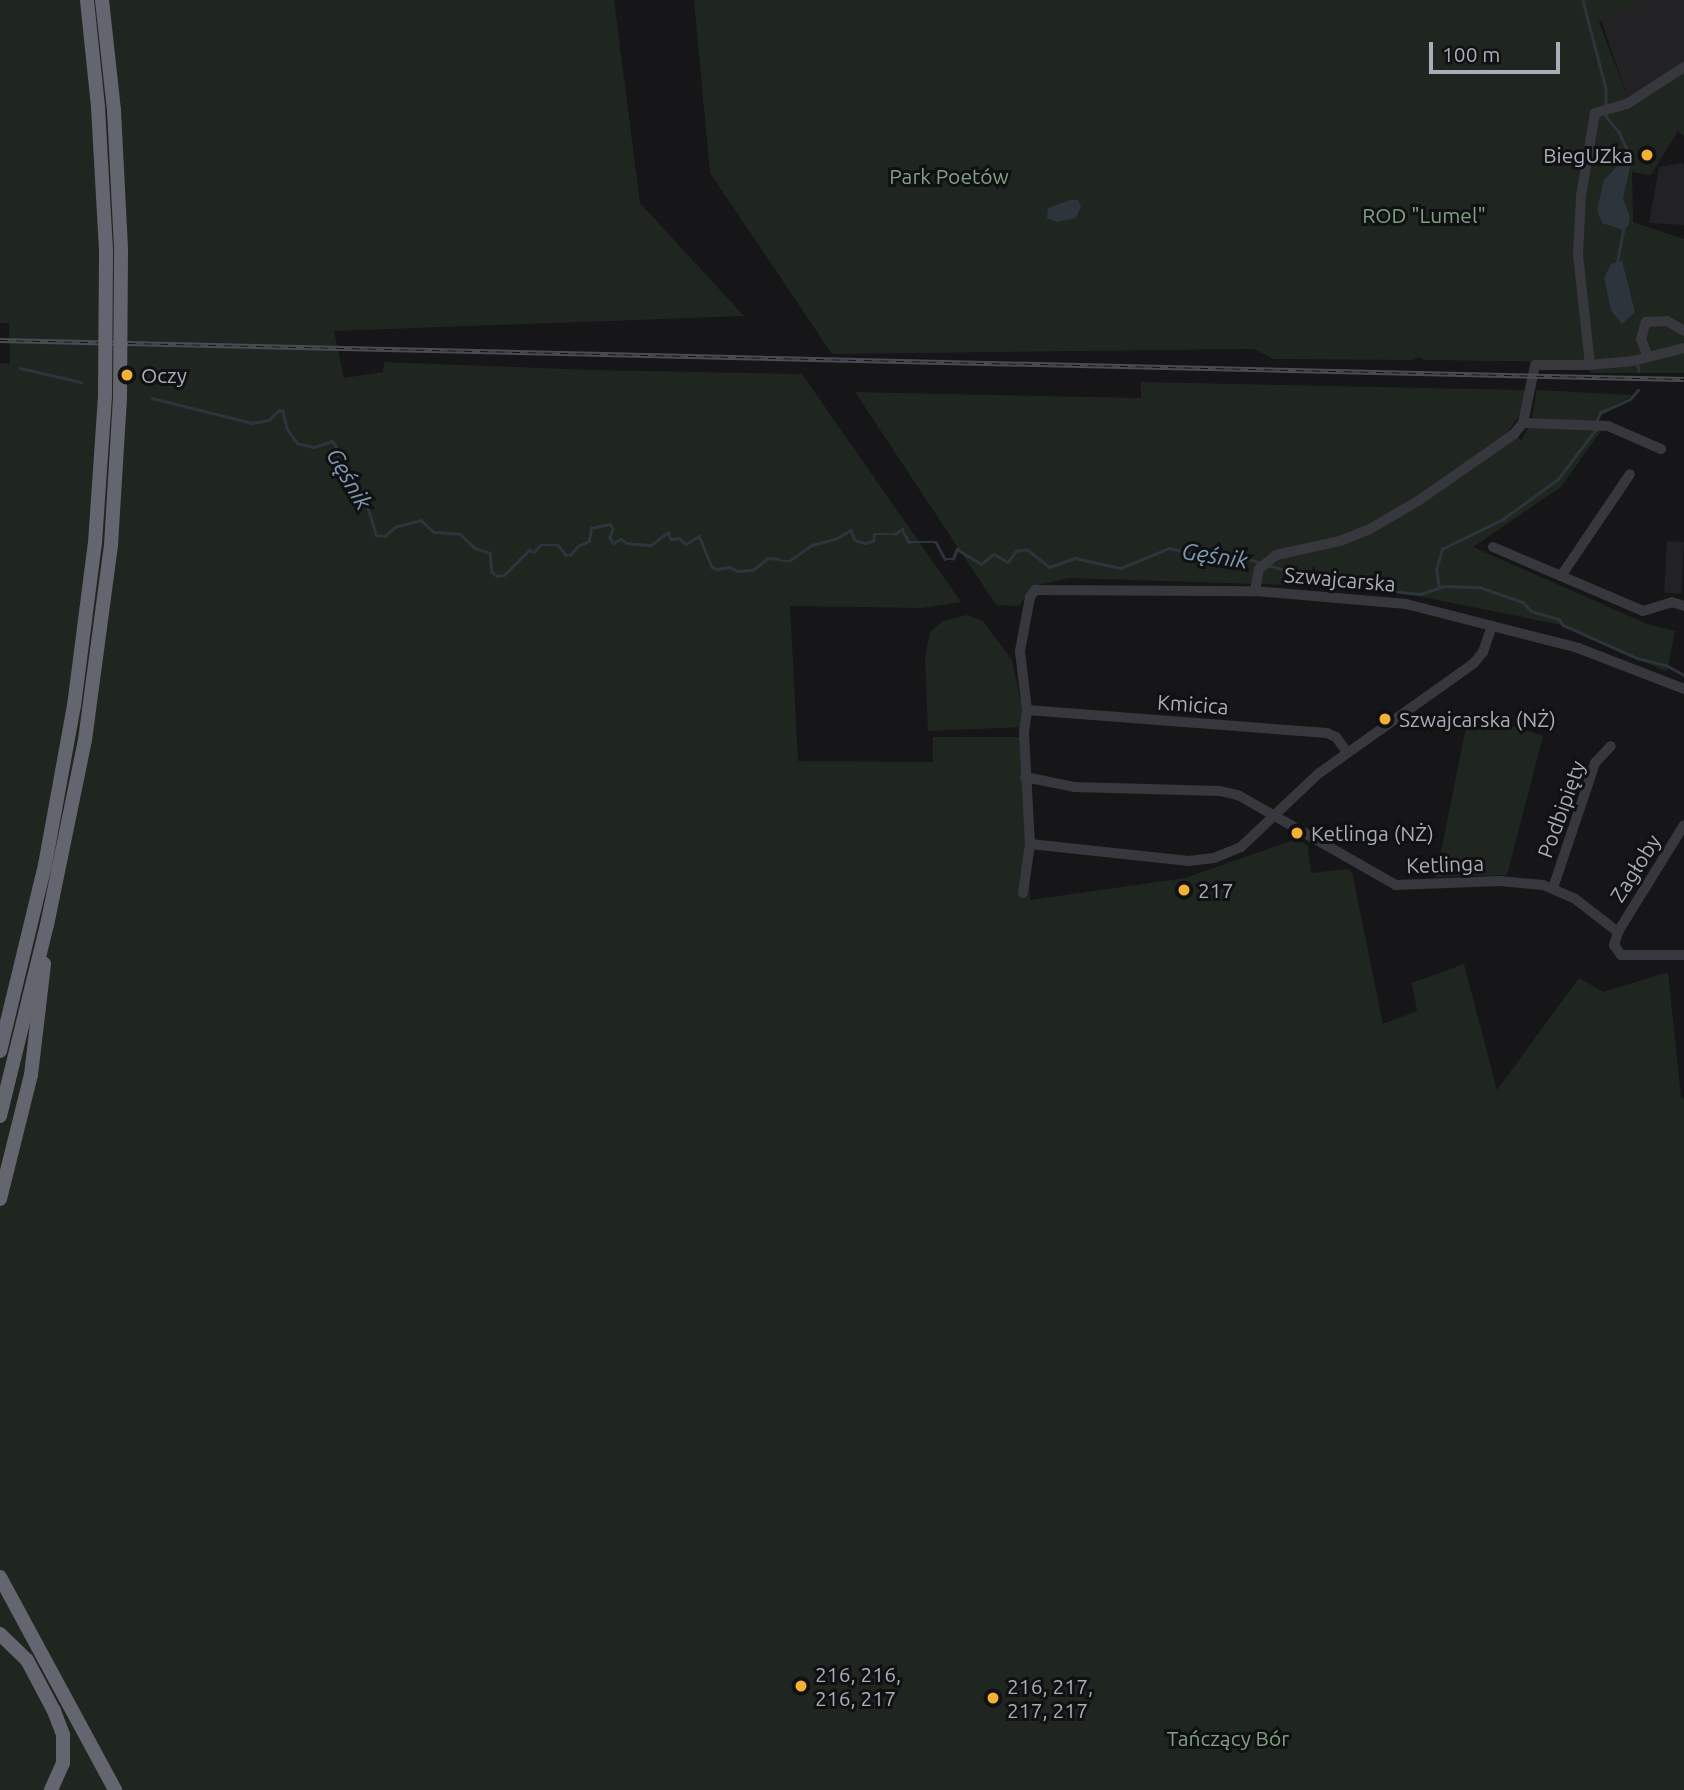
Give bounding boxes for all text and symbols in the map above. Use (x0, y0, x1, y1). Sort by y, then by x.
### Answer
scale bar (1432, 28, 1563, 72)
text: 100 m (1442, 42, 1500, 66)
place label: BiegUZka (1543, 142, 1633, 168)
marker: BiegUZka (1639, 147, 1655, 163)
park label: Park Poetów (889, 163, 1009, 189)
park label: ROD "Lumel" (1362, 202, 1486, 228)
place label: Oczy (141, 362, 187, 388)
marker: Oczy (119, 367, 135, 383)
water label: Gęśnik (320, 443, 378, 515)
water label: Gęśnik (1180, 537, 1250, 575)
street label: Szwajcarska (1283, 562, 1397, 596)
street label: Kmicica (1157, 689, 1229, 719)
place label: Szwajcarska (NŻ) (1399, 706, 1556, 732)
marker: Szwajcarska (NŻ) (1377, 711, 1393, 727)
street label: Podbipięty (1532, 757, 1590, 861)
place label: Ketlinga (NŻ) (1311, 820, 1434, 846)
marker: Ketlinga (NŻ) (1289, 825, 1305, 841)
street label: Zagłoby (1604, 830, 1666, 906)
street label: Ketlinga (1406, 850, 1484, 878)
place label: 217 (1198, 877, 1234, 903)
marker: 217 (1176, 882, 1192, 898)
place label: 216, 216, 216, 217 (815, 1661, 901, 1711)
place label: 216, 217, 217, 217 (1007, 1673, 1093, 1723)
marker: 216, 216, 216, 217 (793, 1678, 809, 1694)
marker: 216, 217, 217, 217 (985, 1690, 1001, 1706)
park label: Tańczący Bór (1167, 1725, 1289, 1751)

